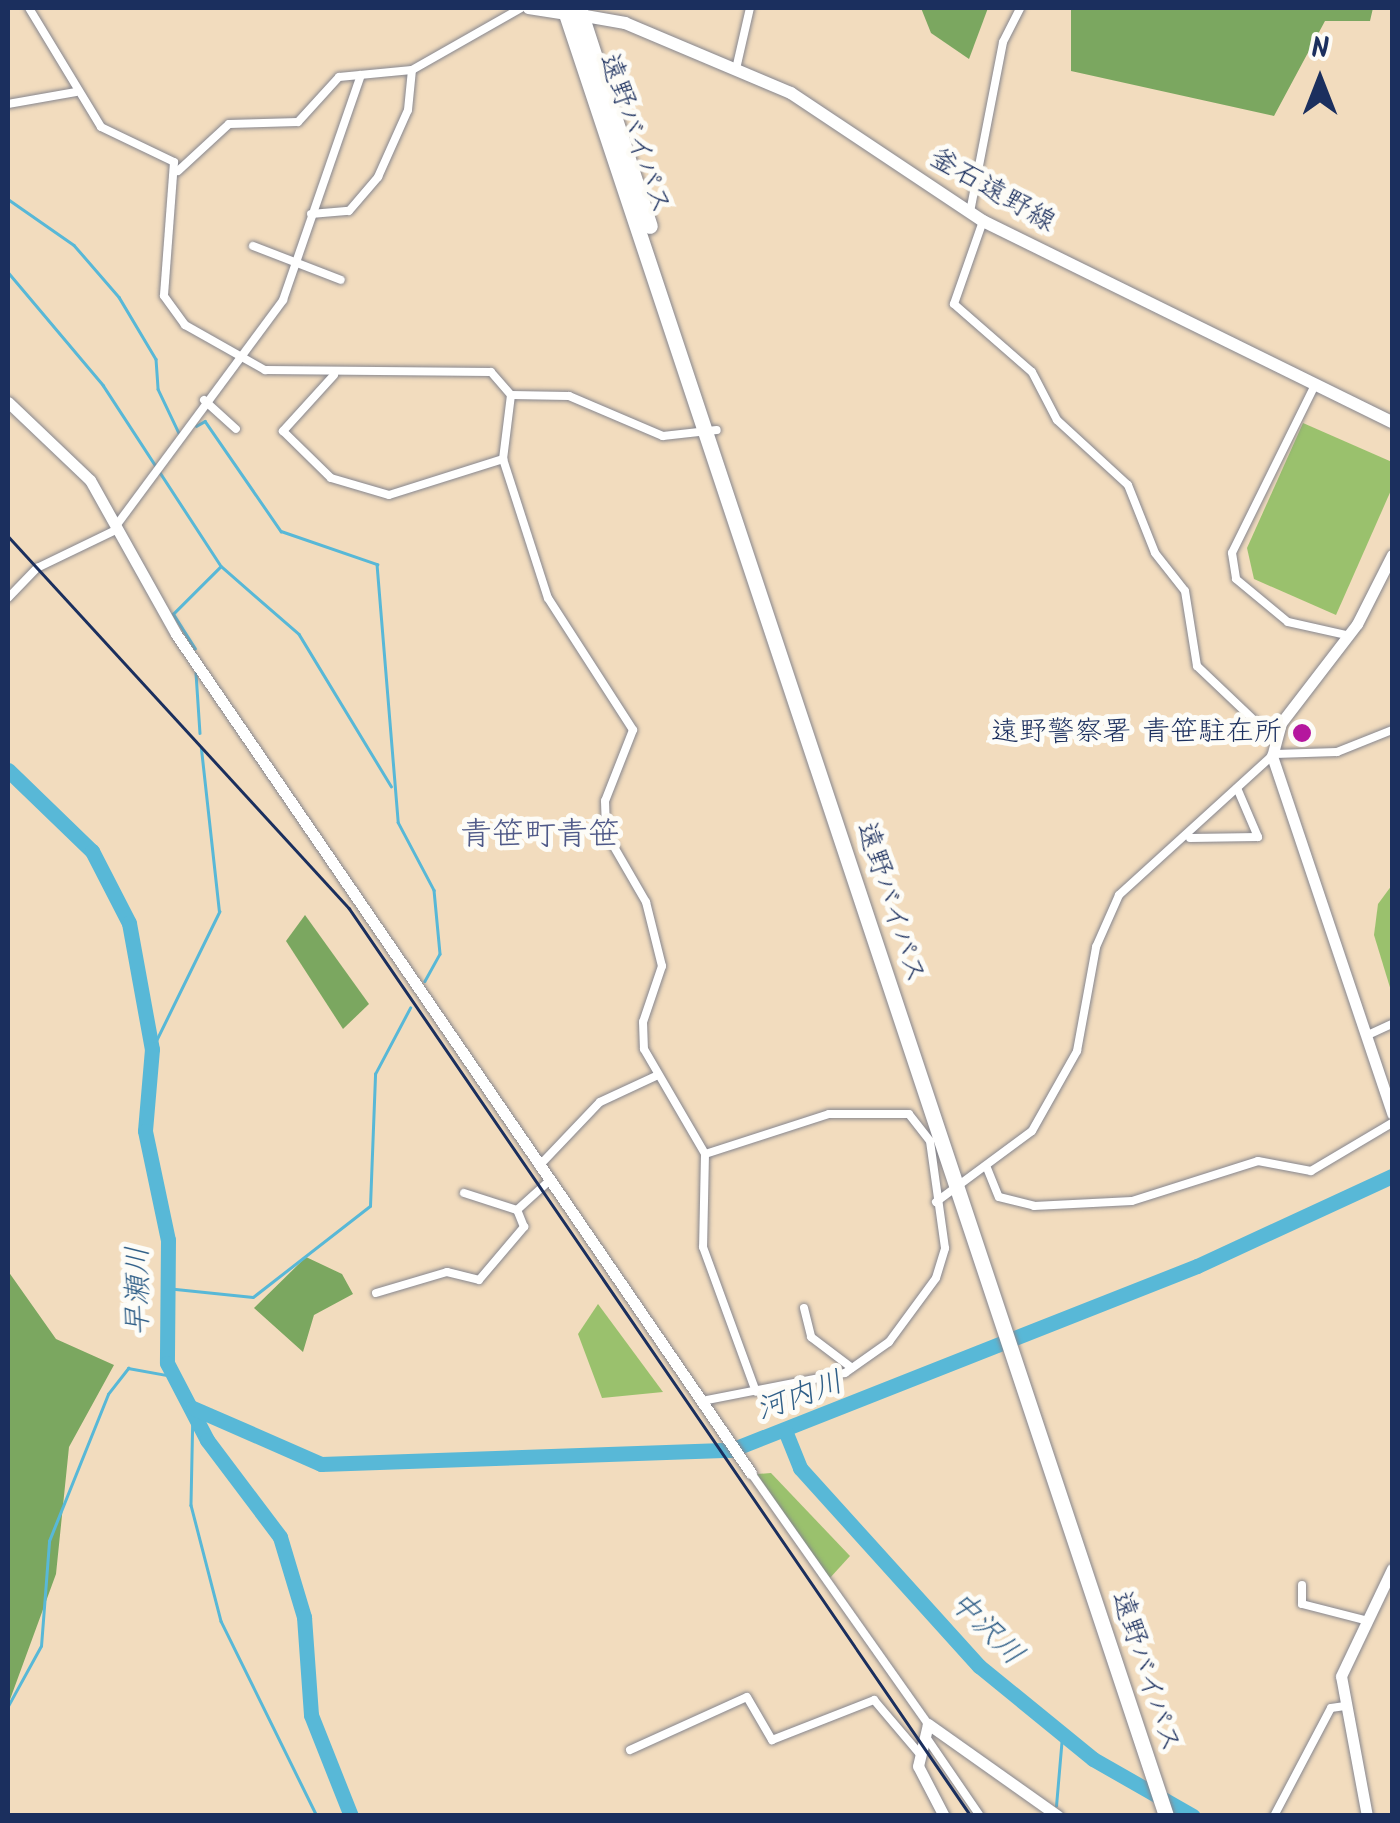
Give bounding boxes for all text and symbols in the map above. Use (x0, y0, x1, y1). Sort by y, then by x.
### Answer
text: N (1311, 27, 1329, 72)
north arrow (1270, 30, 1370, 130)
street label: 遠野バイパス (591, 49, 677, 219)
street label: 釜石遠野線 (923, 141, 1061, 241)
place label: 遠野警察署 青笹駐在所 (991, 716, 1282, 750)
marker: 遠野警察署 青笹駐在所 (1291, 722, 1313, 744)
district label: 青笹町青笹 (460, 817, 620, 855)
street label: 遠野バイパス (848, 818, 932, 988)
water label: 早瀬川 (121, 1246, 157, 1336)
water label: 河内川 (752, 1365, 848, 1429)
water label: 中沢川 (941, 1584, 1031, 1674)
street label: 遠野バイパス (1103, 1587, 1187, 1757)

